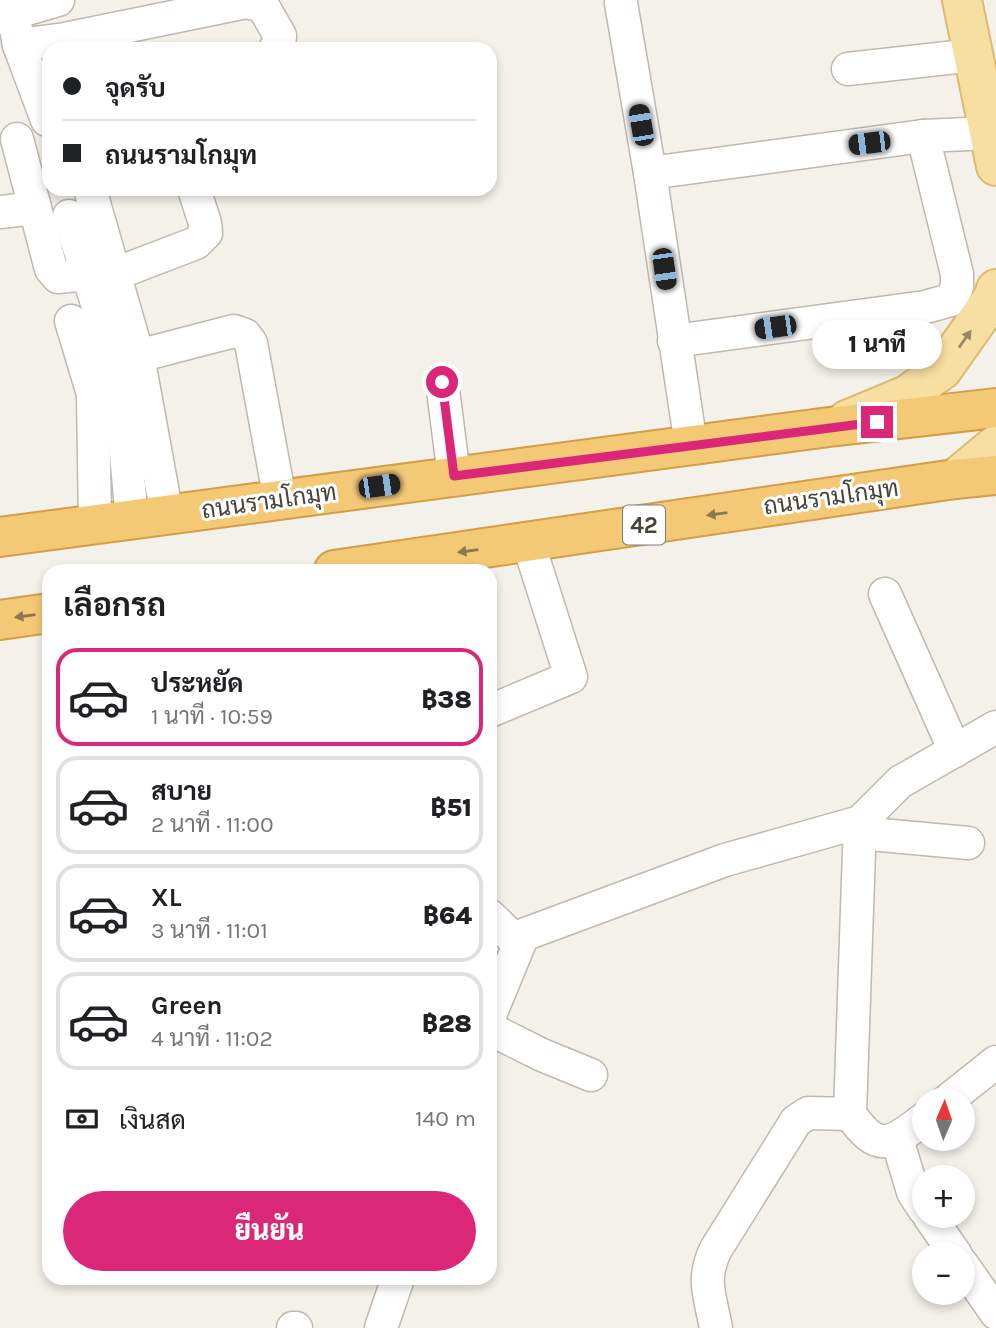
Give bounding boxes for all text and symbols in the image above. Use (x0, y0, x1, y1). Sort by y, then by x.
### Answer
text: จุดรับ (105, 73, 166, 104)
car (628, 102, 655, 148)
car (847, 130, 892, 156)
text: ถนนรามโกมุท (105, 140, 257, 171)
car (651, 247, 678, 291)
car (753, 314, 798, 340)
callout: 1 นาที (812, 320, 942, 370)
one-way arrow (958, 330, 972, 348)
text: 1 นาที (848, 331, 906, 358)
route start (426, 366, 458, 398)
route end (861, 406, 893, 438)
street label: ถนนรามโกมุท (761, 472, 901, 522)
car (357, 473, 402, 499)
street label: ถนนรามโกมุท (199, 476, 339, 526)
road number: 42 (623, 505, 665, 544)
one-way arrow (706, 509, 728, 520)
one-way arrow (457, 546, 479, 557)
text: เลือกรถ (63, 587, 166, 624)
one-way arrow (13, 611, 35, 622)
icon: car (67, 666, 130, 729)
text: ประหยัด (151, 668, 244, 699)
text: ฿38 (421, 684, 472, 715)
text: 1 นาที · 10:59 (151, 703, 273, 730)
icon: car (67, 774, 130, 837)
text: สบาย (151, 776, 212, 807)
text: ฿51 (431, 792, 472, 823)
text: 2 นาที · 11:00 (151, 811, 274, 838)
icon: car (67, 882, 130, 945)
text: XL (151, 882, 182, 913)
text: ฿64 (423, 900, 472, 931)
text: 3 นาที · 11:01 (151, 917, 268, 944)
icon: car (67, 990, 130, 1053)
text: Green (151, 990, 223, 1021)
text: ฿28 (422, 1008, 472, 1039)
text: 4 นาที · 11:02 (151, 1025, 273, 1052)
north arrow (912, 1088, 975, 1152)
map controls (912, 1088, 975, 1305)
icon: cash (63, 1100, 101, 1138)
text: เงินสด (119, 1105, 186, 1136)
text: 140 m (415, 1105, 476, 1132)
button: + (912, 1165, 975, 1228)
button: ยืนยัน (63, 1191, 476, 1271)
button: − (912, 1242, 975, 1305)

